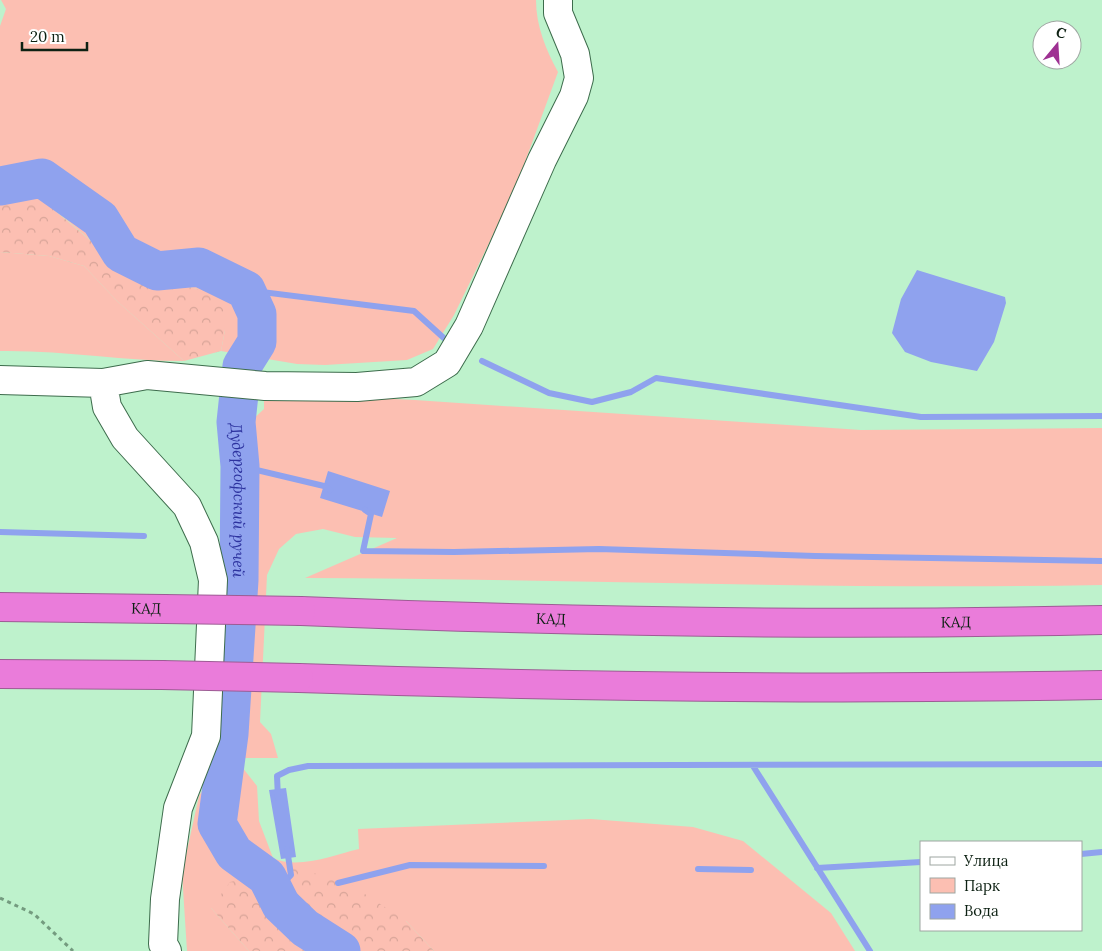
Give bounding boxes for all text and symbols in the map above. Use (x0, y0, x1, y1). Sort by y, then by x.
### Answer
scale bar (22, 20, 88, 52)
north arrow (1032, 20, 1082, 70)
text: С (1054, 23, 1069, 43)
text: 20 m (30, 27, 65, 46)
water label: Дудергофский ручей (226, 421, 250, 578)
street label: КАД (131, 599, 161, 618)
street label: КАД (536, 609, 566, 629)
street label: КАД (941, 612, 971, 631)
legend (920, 841, 1082, 931)
text: Улица (963, 851, 1009, 870)
text: Парк (964, 876, 1000, 895)
text: Вода (964, 901, 999, 920)

